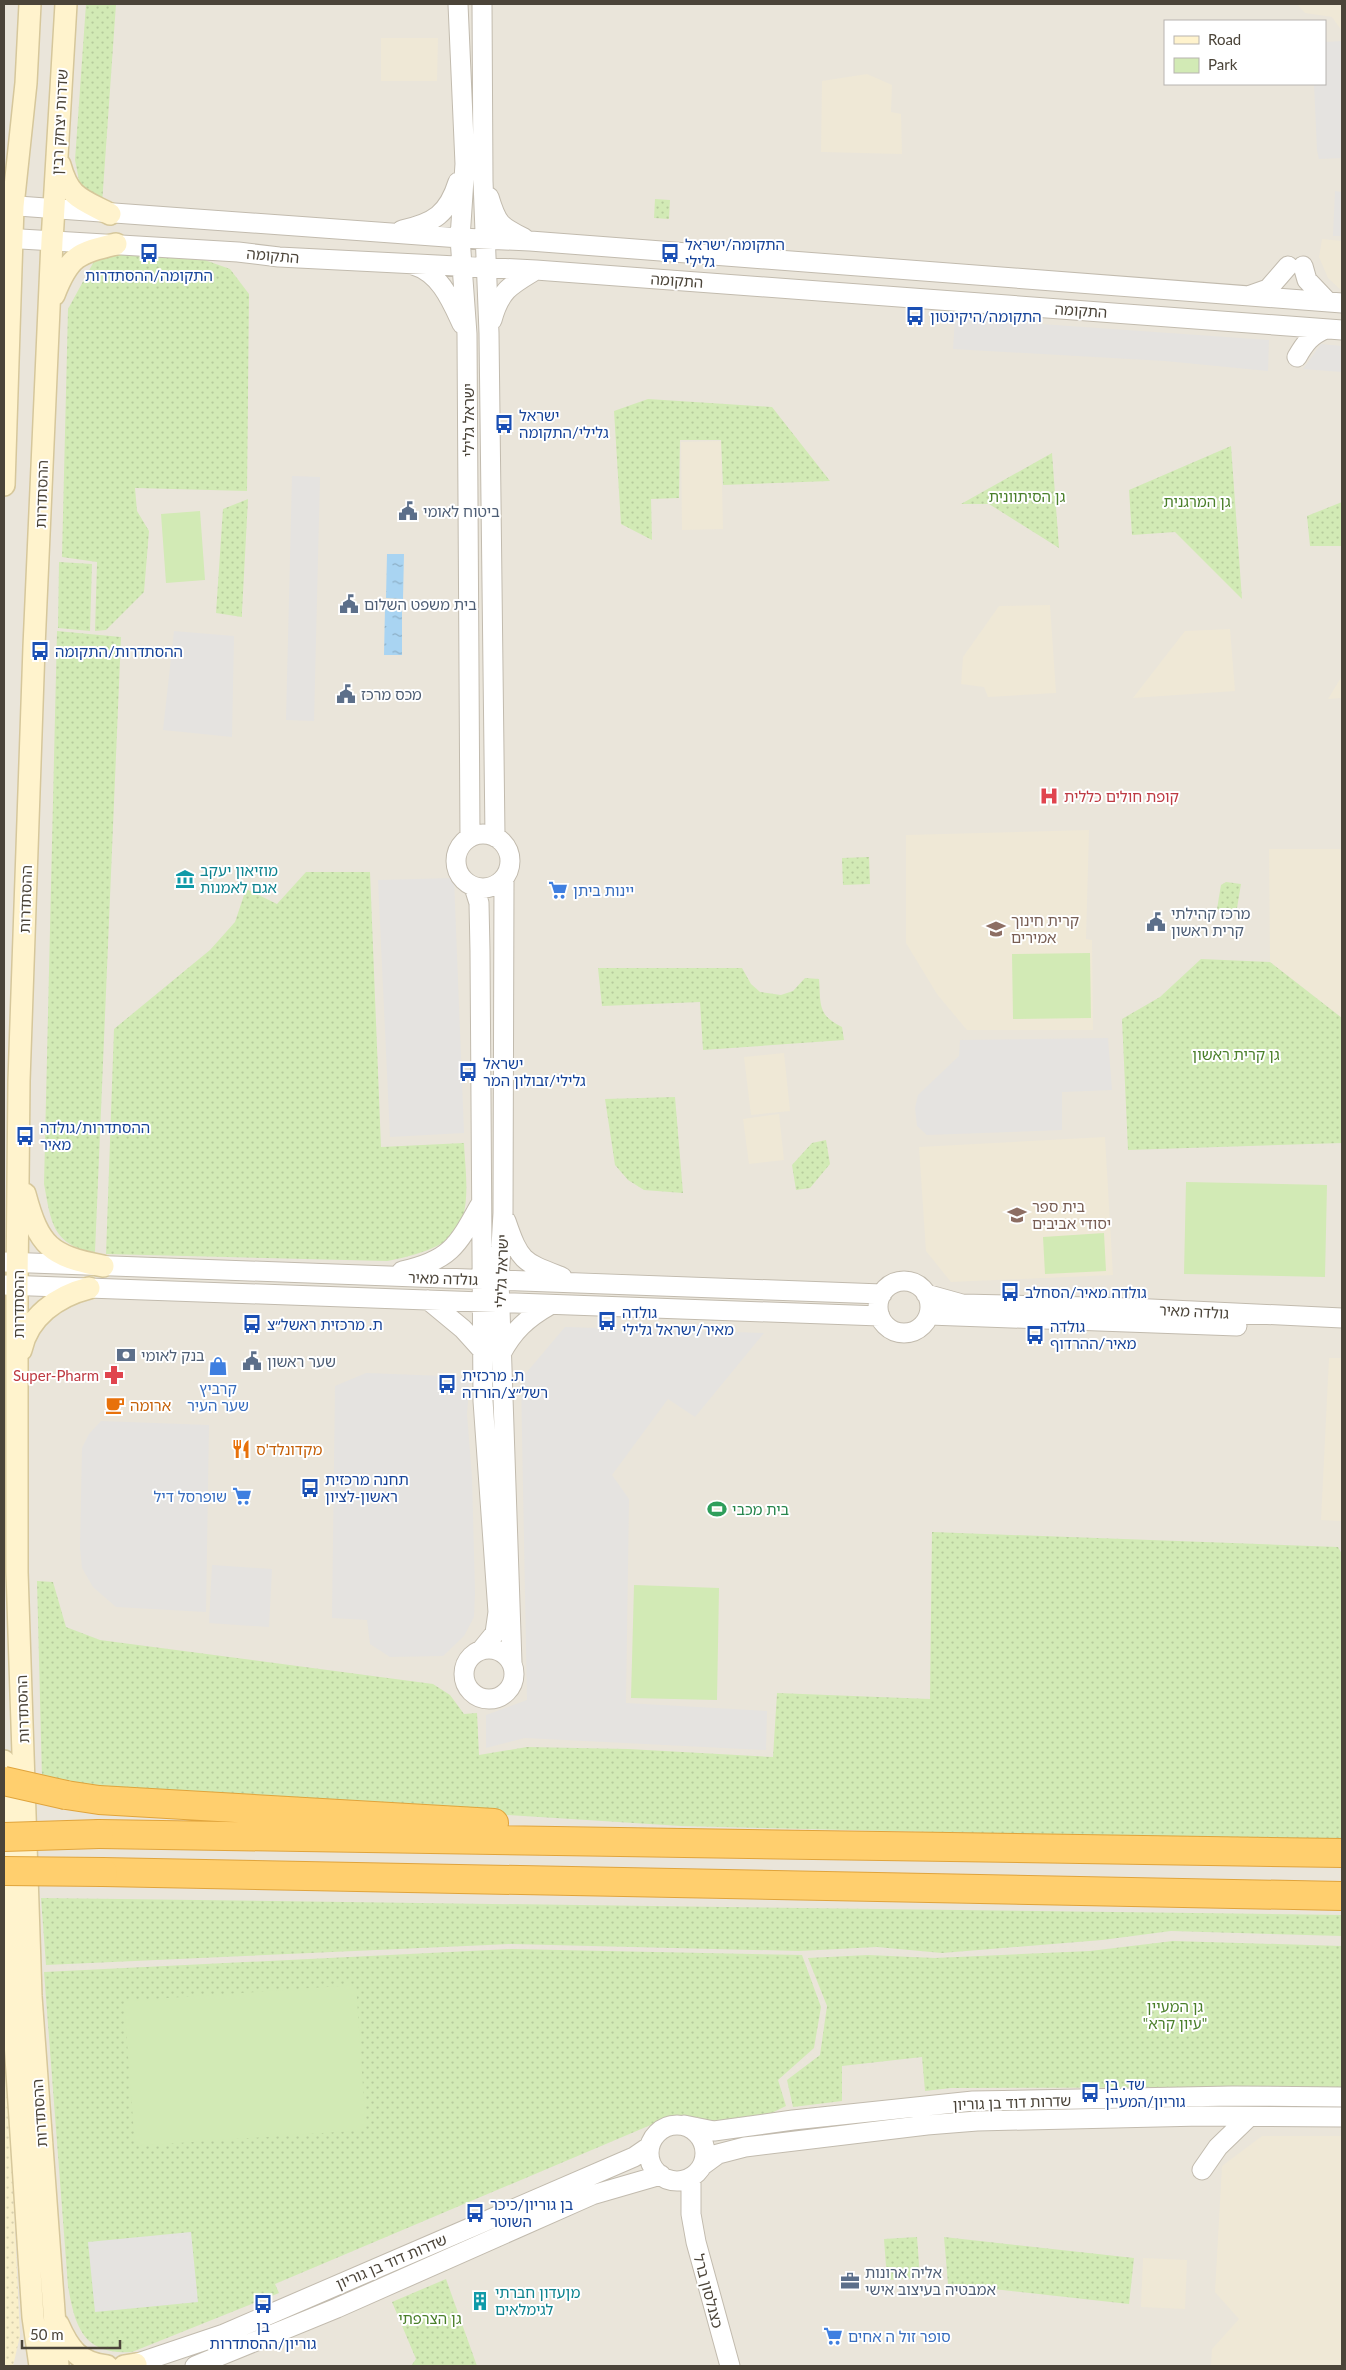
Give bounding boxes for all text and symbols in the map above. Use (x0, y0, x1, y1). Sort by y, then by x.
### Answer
legend (1164, 20, 1326, 85)
text: Road (1208, 30, 1241, 48)
text: Park (1208, 55, 1238, 73)
street label: שדרות יצחק רבין (47, 69, 71, 175)
place label: התקומה/ישראל גלילי (685, 235, 785, 270)
bus stop icon: התקומה/ההסתדרות (138, 242, 160, 264)
bus stop icon: התקומה/ישראל גלילי (659, 242, 681, 264)
street label: התקומה (246, 244, 300, 266)
place label: התקומה/ההסתדרות (85, 266, 213, 284)
street label: התקומה (650, 269, 704, 291)
street label: התקומה (1054, 299, 1108, 321)
bus stop icon: התקומה/היקינטון (904, 305, 926, 327)
place label: התקומה/היקינטון (930, 307, 1042, 325)
street label: ישראל גלילי (459, 383, 477, 457)
place label: ישראל גלילי/התקומה (519, 406, 609, 441)
bus stop icon: ישראל גלילי/התקומה (493, 413, 515, 435)
street label: ההסתדרות (31, 460, 51, 528)
park label: גן הסיתוונית (989, 487, 1066, 505)
park label: גן המרגנית (1163, 492, 1231, 510)
public building icon: ביטוח לאומי (397, 500, 419, 522)
place label: ביטוח לאומי (423, 502, 500, 520)
public building icon: בית משפט השלום (338, 593, 360, 615)
place label: בית משפט השלום (364, 595, 477, 613)
bus stop icon: ההסתדרות/התקומה (29, 640, 51, 662)
place label: ההסתדרות/התקומה (55, 642, 183, 660)
public building icon: מכס מרכז (335, 683, 357, 705)
place label: מכס מרכז (361, 685, 422, 703)
hospital icon: קופת חולים כללית (1038, 785, 1060, 807)
place label: קופת חולים כללית (1064, 787, 1179, 805)
place label: מוזיאון יעקב אגם לאמנות (200, 861, 278, 896)
street label: ההסתדרות (15, 865, 35, 933)
museum icon: מוזיאון יעקב אגם לאמנות (174, 868, 196, 890)
supermarket icon: יינות ביתן (547, 879, 569, 901)
place label: יינות ביתן (573, 881, 634, 899)
place label: מרכז קהילתי קרית ראשון (1171, 904, 1251, 939)
place label: קרית חינוך אמירים (1011, 911, 1079, 946)
public building icon: מרכז קהילתי קרית ראשון (1145, 911, 1167, 933)
school or university icon: קרית חינוך אמירים (985, 918, 1007, 940)
park label: גן קרית ראשון (1192, 1045, 1280, 1063)
place label: ישראל גלילי/זבולון המר (483, 1054, 586, 1089)
bus stop icon: ישראל גלילי/זבולון המר (457, 1061, 479, 1083)
place label: ההסתדרות/גולדה מאיר (40, 1118, 150, 1153)
bus stop icon: ההסתדרות/גולדה מאיר (14, 1125, 36, 1147)
place label: בית ספר יסודי אביבים (1032, 1197, 1111, 1232)
school or university icon: בית ספר יסודי אביבים (1006, 1204, 1028, 1226)
street label: ישראל גלילי (491, 1234, 511, 1308)
street label: גולדה מאיר (408, 1268, 479, 1288)
street label: ההסתדרות (9, 1270, 27, 1338)
bus stop icon: גולדה מאיר/הסחלב (999, 1281, 1021, 1303)
place label: גולדה מאיר/הסחלב (1025, 1283, 1147, 1301)
street label: גולדה מאיר (1159, 1300, 1230, 1322)
place label: גולדה מאיר/ישראל גלילי (622, 1303, 734, 1338)
bus stop icon: גולדה מאיר/ישראל גלילי (596, 1310, 618, 1332)
bus stop icon: ת. מרכזית ראשל״צ (241, 1313, 263, 1335)
place label: ת. מרכזית ראשל״צ (267, 1315, 383, 1333)
place label: גולדה מאיר/ההרדוף (1050, 1317, 1137, 1352)
bus stop icon: גולדה מאיר/ההרדוף (1024, 1324, 1046, 1346)
bank icon: בנק לאומי (115, 1344, 137, 1366)
place label: בנק לאומי (141, 1346, 205, 1364)
public building icon: שער ראשון (241, 1350, 263, 1372)
place label: שער ראשון (267, 1352, 336, 1370)
shop icon: קרביץ שער העיר (207, 1355, 229, 1377)
pharmacy icon: Super-Pharm (103, 1364, 125, 1386)
place label: Super-Pharm (13, 1366, 99, 1384)
place label: ת. מרכזית רשל״צ/הורדה (462, 1366, 548, 1401)
bus stop icon: ת. מרכזית רשל״צ/הורדה (436, 1373, 458, 1395)
place label: קרביץ שער העיר (187, 1379, 249, 1414)
cafe icon: ארומה (104, 1394, 126, 1416)
place label: ארומה (130, 1396, 171, 1414)
restaurant icon: מקדונלד'ס (230, 1438, 252, 1460)
place label: מקדונלד'ס (256, 1440, 322, 1458)
place label: תחנה מרכזית ראשון-לציון (325, 1470, 409, 1505)
bus stop icon: תחנה מרכזית ראשון-לציון (299, 1477, 321, 1499)
supermarket icon: שופרסל דיל (231, 1485, 253, 1507)
place label: שופרסל דיל (153, 1487, 227, 1505)
sports icon: בית מכבי (706, 1498, 728, 1520)
place label: בית מכבי (732, 1500, 790, 1518)
street label: ההסתדרות (12, 1675, 32, 1743)
park label: גן המעיין "עיון קרא" (1143, 1997, 1207, 2032)
place label: שד. בן גוריון/המעיין (1105, 2075, 1186, 2110)
street label: ההסתדרות (28, 2078, 50, 2148)
bus stop icon: שד. בן גוריון/המעיין (1079, 2082, 1101, 2104)
street label: שדרות דוד בן גוריון (952, 2091, 1072, 2113)
place label: בן גוריון/כיכר השוטר (490, 2195, 574, 2230)
bus stop icon: בן גוריון/כיכר השוטר (464, 2202, 486, 2224)
street label: שדרות דוד בן גוריון (333, 2230, 449, 2292)
street label: כצנלסון ברל (690, 2252, 728, 2330)
place label: אליה ארונות אמבטיה בעיצוב אישי (865, 2263, 996, 2298)
office icon: אליה ארונות אמבטיה בעיצוב אישי (839, 2270, 861, 2292)
place label: מןעדון חברתי לגימלאים (495, 2283, 580, 2318)
building icon: מןעדון חברתי לגימלאים (469, 2290, 491, 2312)
bus stop icon: בן גוריון/ההסתדרות (252, 2293, 274, 2315)
park label: גן הצרפתי (398, 2309, 462, 2327)
place label: בן גוריון/ההסתדרות (210, 2317, 317, 2352)
scale bar (22, 2318, 120, 2350)
text: 50 m (30, 2325, 64, 2343)
supermarket icon: סופר זול ה אחים (822, 2325, 844, 2347)
place label: סופר זול ה אחים (848, 2327, 951, 2345)

